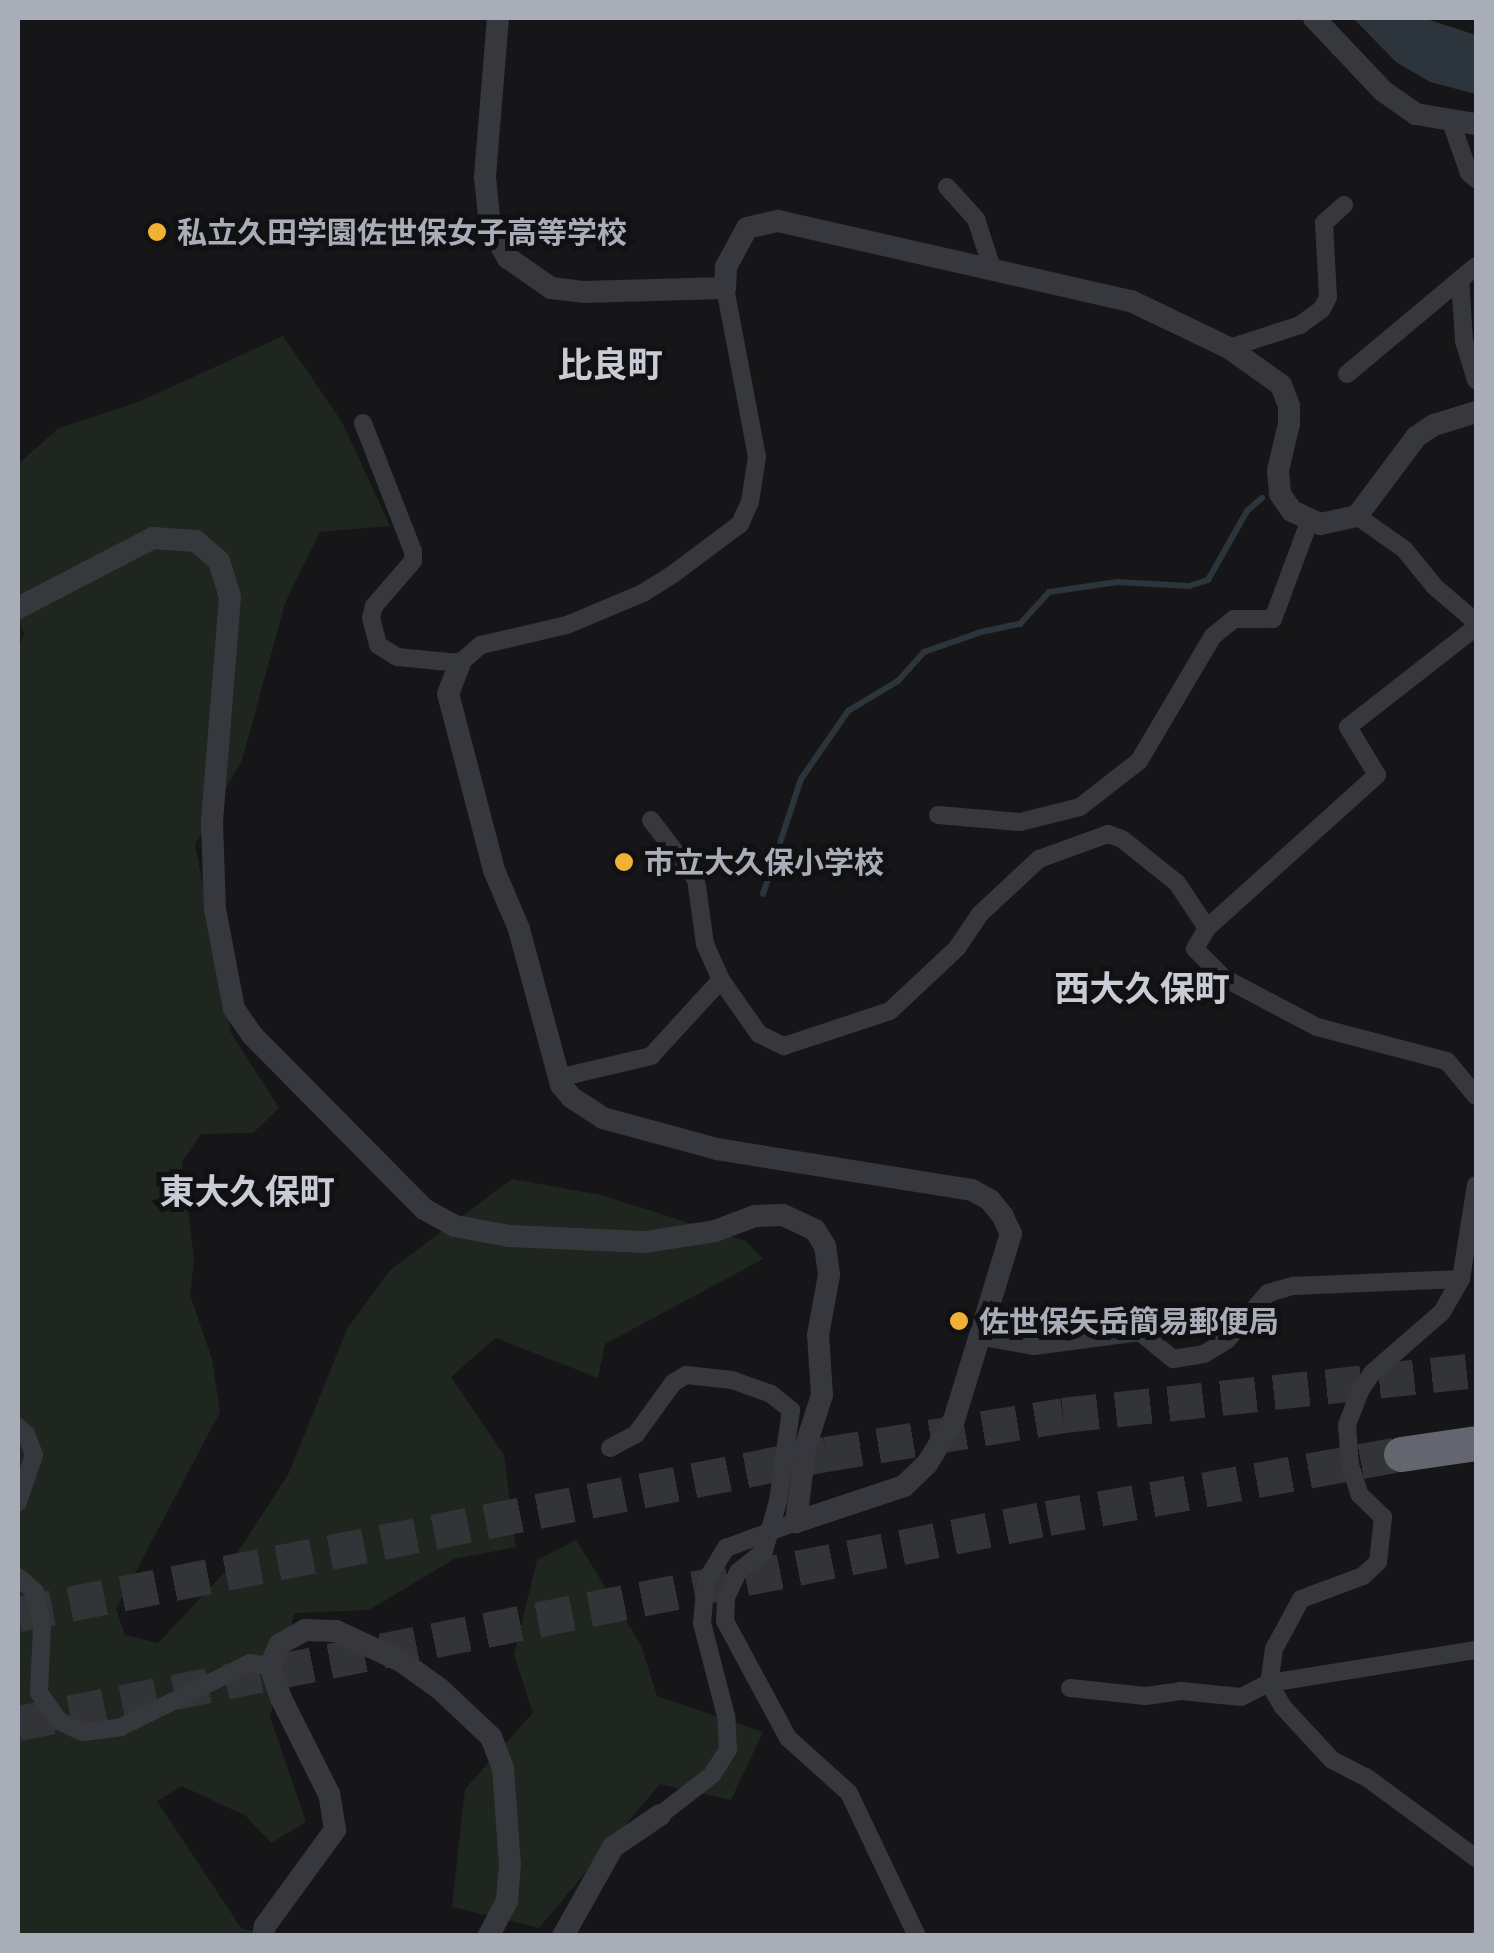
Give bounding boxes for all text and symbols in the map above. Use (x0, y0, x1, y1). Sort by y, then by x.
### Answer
place label: 私立久田学園佐世保女子高等学校 (177, 214, 627, 250)
marker: 私立久田学園佐世保女子高等学校 (146, 221, 168, 243)
district label: 比良町 (558, 343, 662, 385)
place label: 市立大久保小学校 (644, 844, 884, 880)
marker: 市立大久保小学校 (613, 851, 635, 873)
district label: 西大久保町 (1055, 967, 1229, 1009)
district label: 東大久保町 (160, 1170, 334, 1212)
place label: 佐世保矢岳簡易郵便局 (979, 1303, 1279, 1339)
marker: 佐世保矢岳簡易郵便局 (948, 1310, 970, 1332)

